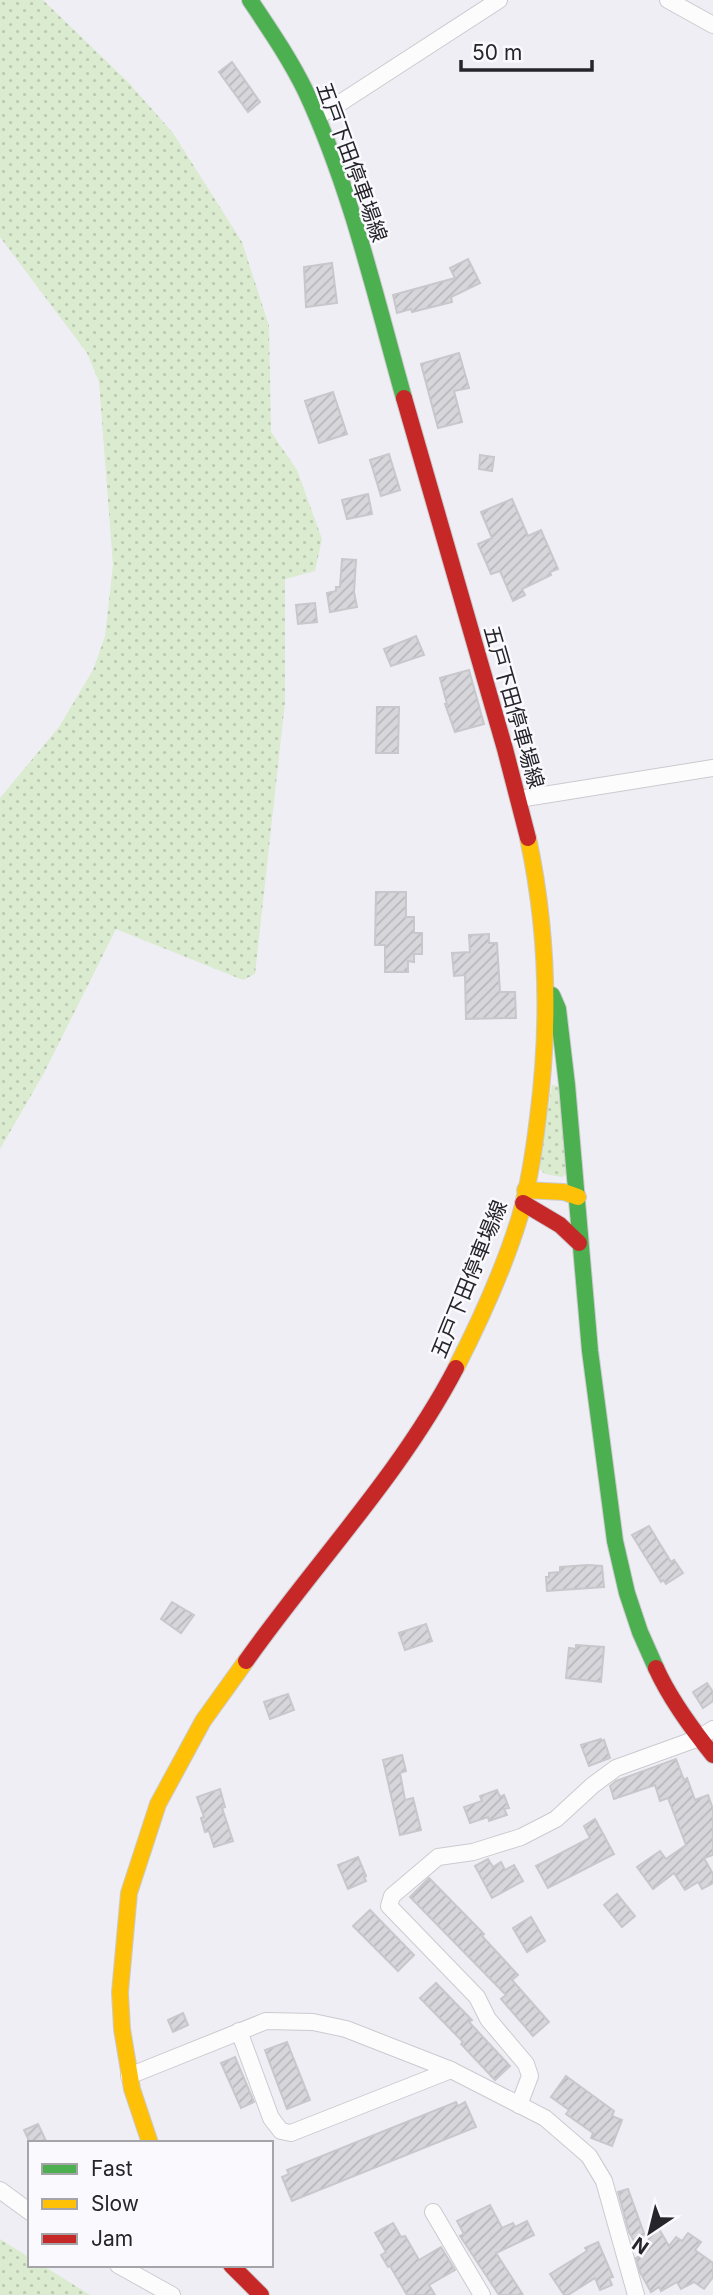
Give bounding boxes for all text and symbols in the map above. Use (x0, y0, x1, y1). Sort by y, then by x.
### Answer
scale bar (461, 28, 592, 72)
text: 50 m (472, 40, 522, 65)
street label: 五戸下田停車場線 (312, 79, 392, 245)
street label: 五戸下田停車場線 (479, 623, 549, 791)
street label: 五戸下田停車場線 (426, 1196, 512, 1362)
legend (28, 2141, 273, 2267)
text: Fast (91, 2156, 133, 2181)
text: Slow (91, 2191, 139, 2216)
north arrow (615, 2197, 685, 2267)
text: Jam (91, 2226, 133, 2251)
text: N (628, 2232, 653, 2259)

